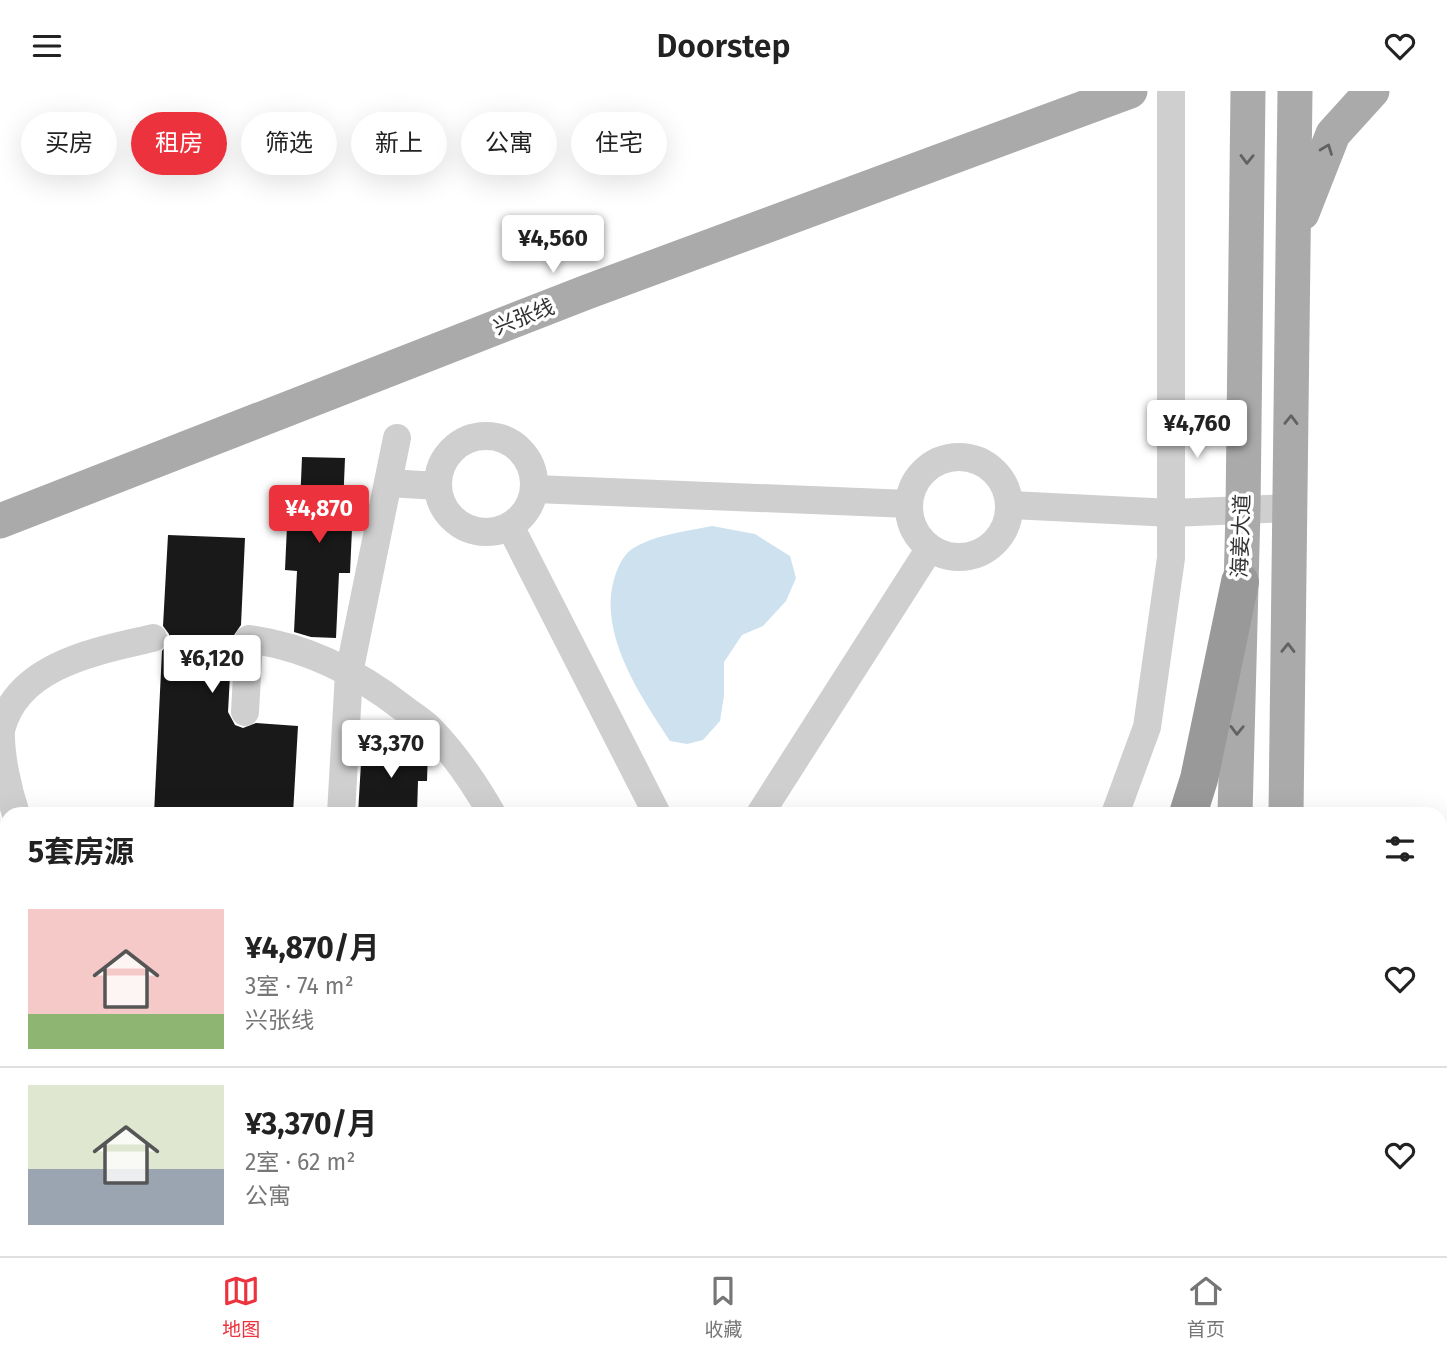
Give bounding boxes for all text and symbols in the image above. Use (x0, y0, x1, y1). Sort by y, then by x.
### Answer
icon: menu (28, 27, 66, 65)
text: Doorstep (656, 27, 791, 65)
icon: heart (1381, 27, 1419, 65)
chip: 买房 (21, 112, 117, 175)
chip: 租房 (131, 112, 227, 175)
chip: 筛选 (241, 112, 337, 175)
chip: 新上 (351, 112, 447, 175)
chip: 公寓 (461, 112, 557, 175)
chip: 住宅 (571, 112, 667, 175)
one-way arrow (1318, 143, 1332, 155)
one-way arrow (1239, 154, 1255, 165)
pin: ¥4,560 (496, 215, 610, 275)
text: ¥4,560 (518, 224, 588, 252)
street label: 兴张线 (490, 294, 558, 340)
pin: ¥4,760 (1140, 401, 1254, 460)
text: ¥4,760 (1163, 409, 1231, 437)
one-way arrow (1283, 414, 1299, 425)
pin: ¥4,870 (262, 485, 376, 545)
text: ¥4,870 (285, 494, 353, 522)
street label: 海姜大道 (1227, 494, 1255, 578)
pin: ¥6,120 (155, 635, 269, 695)
one-way arrow (1281, 642, 1296, 653)
text: ¥6,120 (180, 644, 244, 672)
pin: ¥3,370 (334, 721, 448, 780)
one-way arrow (1229, 725, 1245, 735)
text: ¥3,370 (358, 729, 424, 757)
icon: filters (1381, 830, 1419, 868)
text: 5套房源 (28, 834, 134, 870)
text: ¥4,870/月 (245, 930, 379, 966)
icon: home (84, 937, 168, 1021)
icon: heart (1381, 960, 1419, 998)
text: 3室 · 74 m² (245, 972, 354, 1000)
text: 兴张线 (245, 1006, 314, 1034)
text: ¥3,370/月 (245, 1106, 377, 1142)
icon: home (84, 1113, 168, 1197)
icon: heart (1381, 1136, 1419, 1174)
text: 2室 · 62 m² (245, 1148, 355, 1176)
text: 公寓 (245, 1182, 291, 1210)
tab: 地图 (222, 1272, 260, 1341)
tab: 收藏 (704, 1272, 743, 1341)
tab: 首页 (1187, 1272, 1225, 1341)

